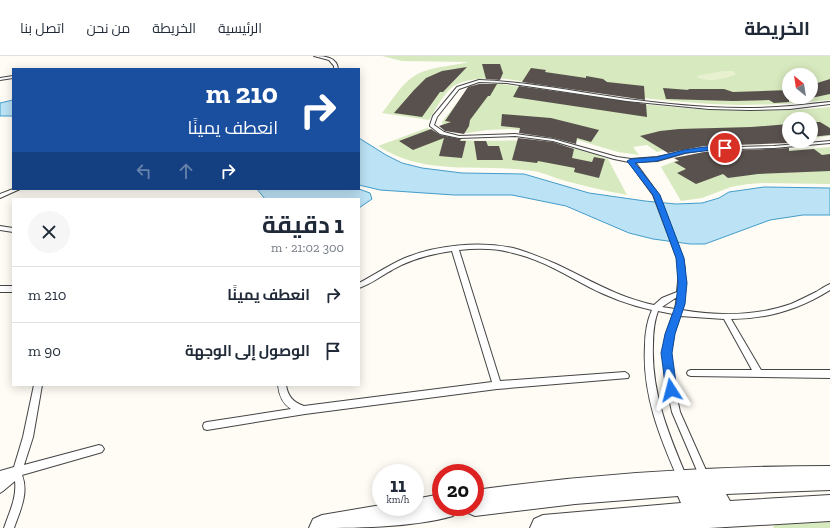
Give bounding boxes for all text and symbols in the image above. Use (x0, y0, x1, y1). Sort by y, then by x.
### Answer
text: الخريطة (744, 17, 810, 40)
text: اتصل بنا (20, 20, 64, 37)
text: من نحن (86, 20, 130, 37)
text: الخريطة (152, 20, 196, 37)
text: الرئيسية (218, 20, 262, 37)
north arrow (782, 68, 818, 104)
map controls (782, 68, 818, 148)
text: 210 m (206, 77, 278, 110)
icon: right (292, 84, 344, 136)
button: search (782, 112, 818, 148)
text: انعطف يمينًا (187, 117, 278, 139)
pin (708, 131, 742, 165)
icon: arrive (714, 137, 736, 159)
icon: left (133, 160, 155, 182)
icon: ahead (175, 160, 197, 182)
icon: right (217, 160, 239, 182)
text: 1 دقيقة (262, 210, 344, 239)
button: close (28, 211, 70, 253)
text: 300 m · 21:02 (271, 240, 344, 255)
icon: right (322, 284, 344, 306)
text: 210 m (28, 286, 67, 304)
text: انعطف يمينًا (227, 286, 310, 304)
icon: arrive (322, 340, 344, 362)
text: 90 m (28, 342, 61, 360)
text: الوصول إلى الوجهة (185, 342, 310, 360)
position arrow (650, 369, 692, 411)
speed limit sign: 20 (432, 464, 484, 516)
text: 11 (390, 473, 406, 497)
text: km/h (387, 494, 409, 506)

